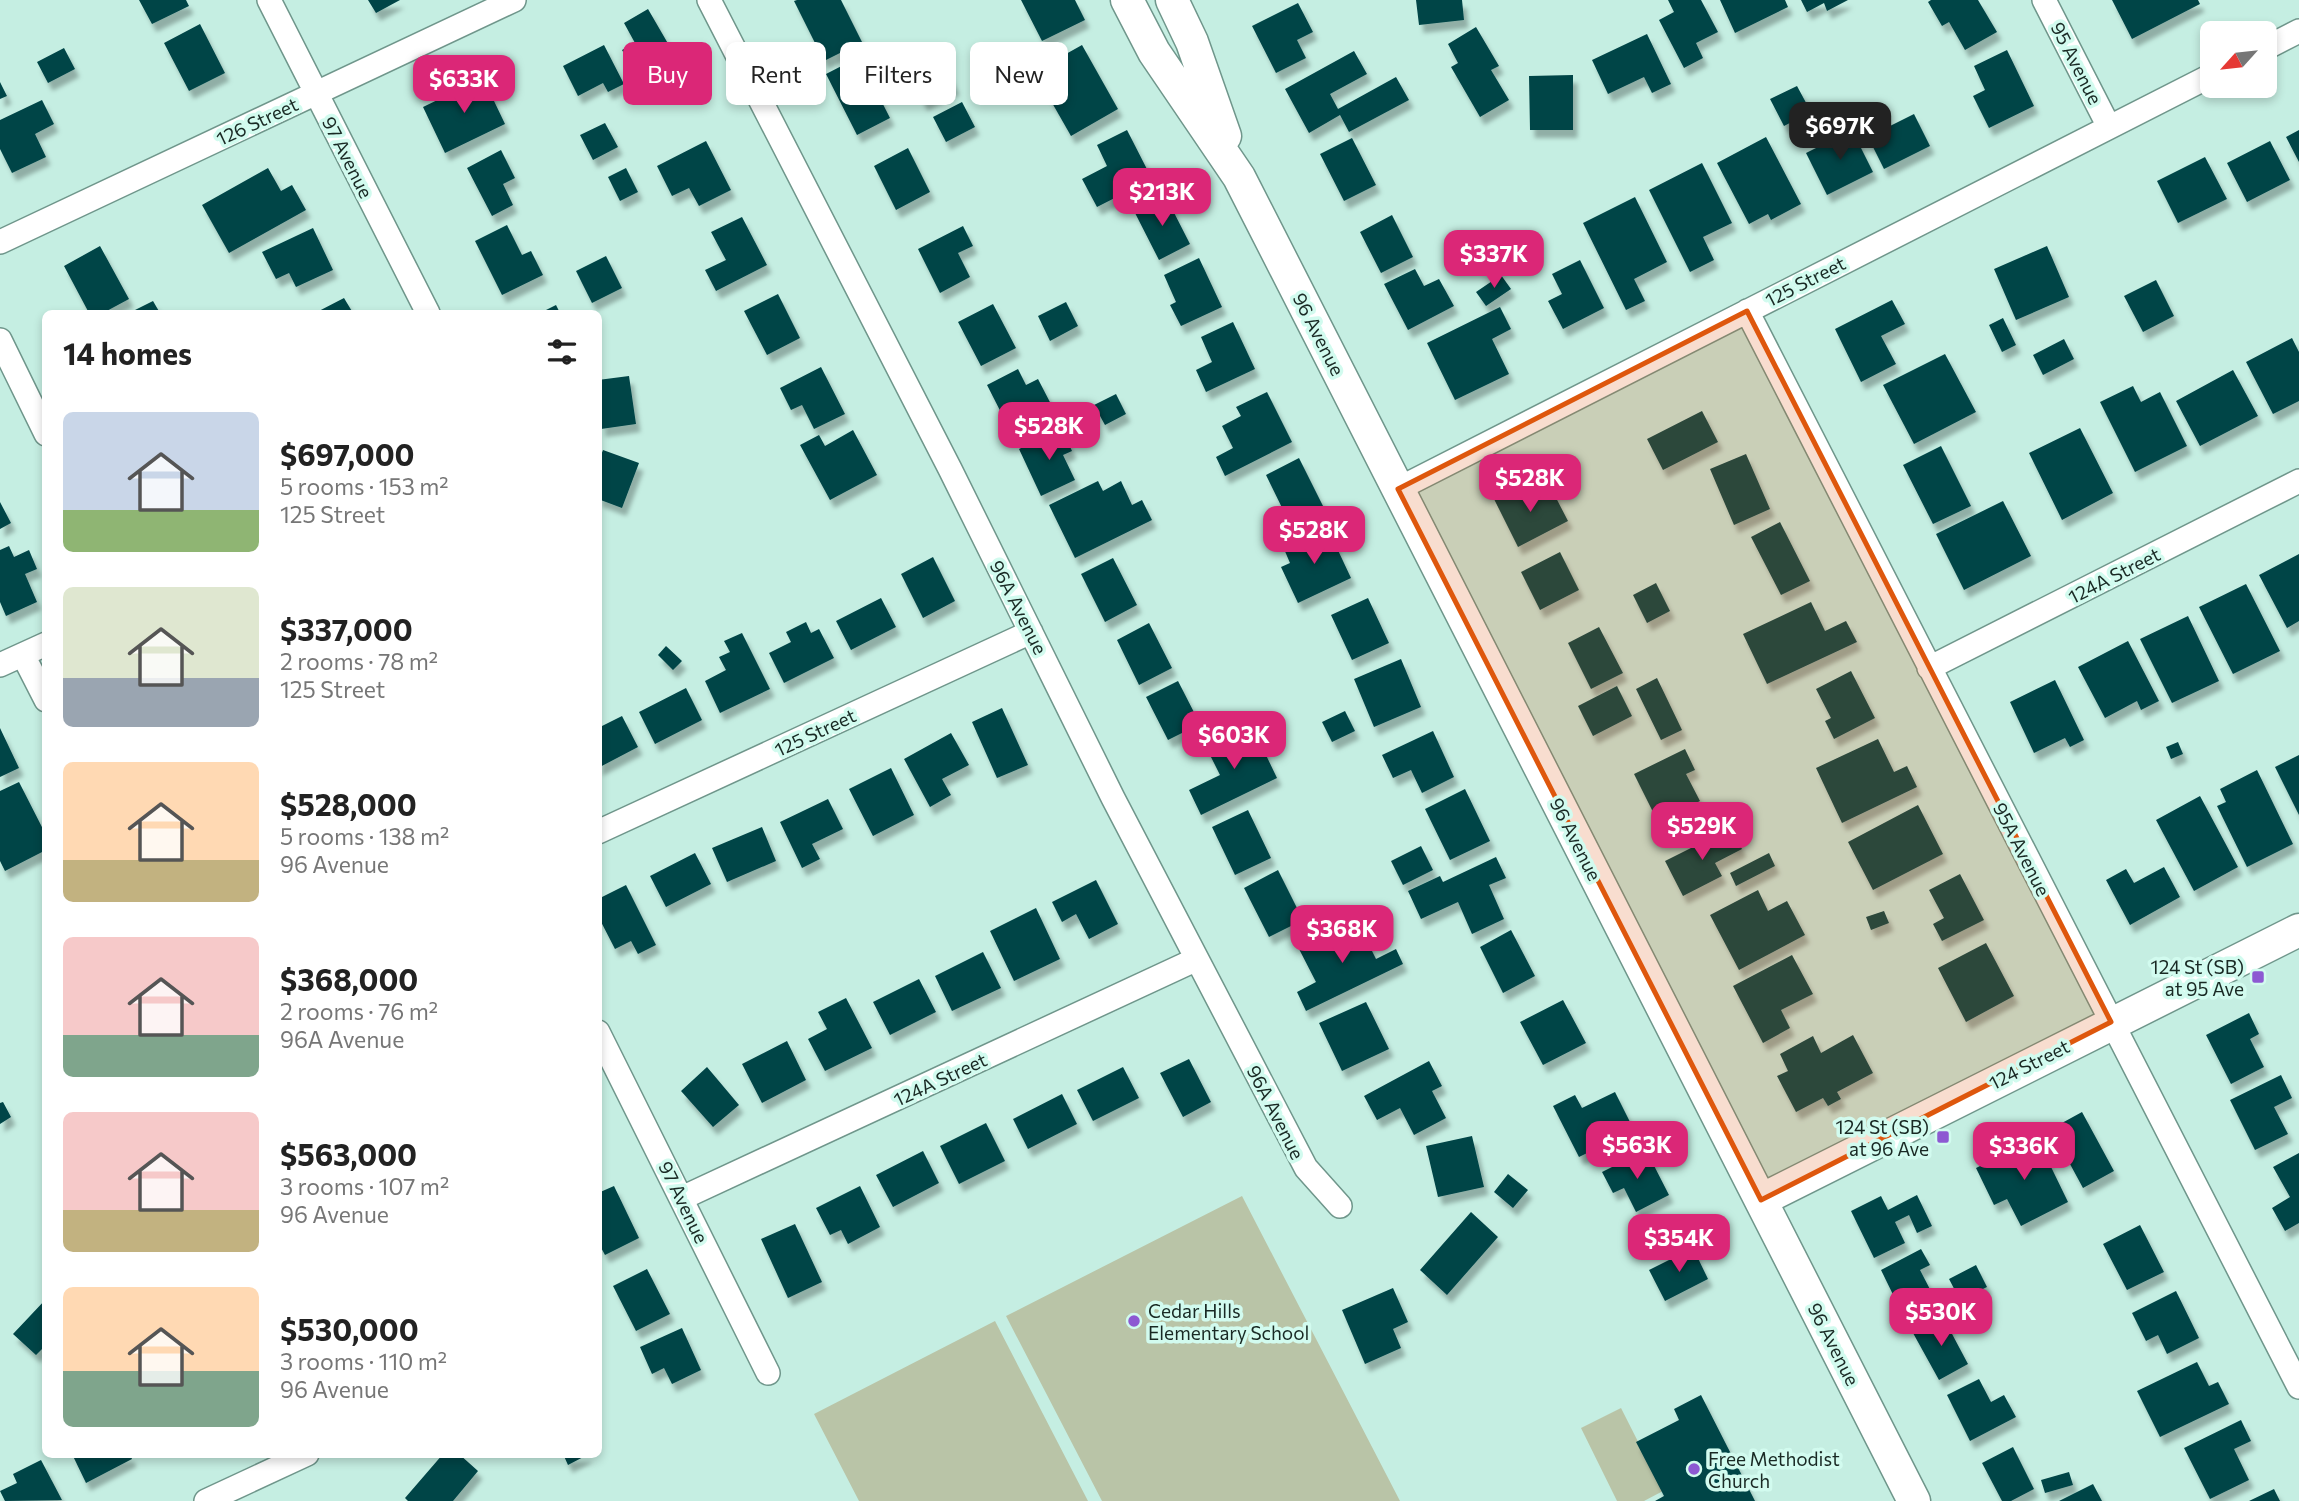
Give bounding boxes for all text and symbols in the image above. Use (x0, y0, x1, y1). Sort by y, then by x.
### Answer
street label: 95 Avenue (2046, 18, 2108, 108)
north arrow (2200, 21, 2277, 98)
map controls (2200, 21, 2277, 98)
chip: Buy (623, 42, 712, 105)
chip: Rent (726, 42, 826, 105)
chip: Filters (840, 42, 956, 105)
chip: New (970, 42, 1068, 105)
pin: $633K (415, 55, 513, 115)
text: $633K (429, 64, 499, 92)
street label: 126 Street (212, 92, 302, 150)
pin: $697K (1791, 102, 1889, 162)
text: $697K (1805, 111, 1875, 139)
street label: 97 Avenue (318, 112, 378, 202)
pin: $213K (1113, 168, 1211, 228)
text: $213K (1129, 177, 1195, 205)
pin: $337K (1445, 230, 1543, 290)
text: $337K (1460, 239, 1528, 267)
street label: 125 Street (1761, 251, 1849, 311)
street label: 96 Avenue (1288, 289, 1350, 379)
icon: filters (543, 333, 581, 371)
text: 14 homes (63, 334, 192, 371)
pin: $528K (1000, 402, 1098, 462)
text: $528K (1014, 411, 1084, 439)
text: $697,000 (280, 435, 415, 472)
icon: home (119, 440, 203, 524)
pin: $528K (1481, 454, 1579, 514)
text: $528K (1495, 463, 1565, 491)
text: 5 rooms · 153 m² (280, 472, 449, 500)
text: 125 Street (280, 500, 385, 528)
pin: $528K (1265, 506, 1363, 566)
text: $528K (1279, 515, 1349, 543)
street label: 124A Street (2064, 542, 2164, 608)
street label: 96A Avenue (985, 556, 1053, 658)
text: $337,000 (280, 610, 413, 647)
icon: home (119, 615, 203, 699)
text: 2 rooms · 78 m² (280, 647, 438, 675)
text: 125 Street (280, 675, 385, 703)
street label: 125 Street (771, 703, 859, 761)
pin: $603K (1185, 712, 1283, 771)
text: $603K (1198, 720, 1270, 748)
text: $528,000 (280, 785, 417, 822)
icon: home (119, 790, 203, 874)
street label: 96 Avenue (1545, 794, 1607, 884)
street label: 95A Avenue (1989, 798, 2055, 900)
pin: $529K (1653, 802, 1751, 862)
text: $529K (1667, 811, 1737, 839)
text: 5 rooms · 138 m² (280, 822, 449, 850)
text: 96 Avenue (280, 850, 389, 878)
pin: $368K (1293, 906, 1391, 965)
text: $368K (1306, 914, 1378, 942)
place label: 124 St (SB) at 95 Ave (2151, 955, 2244, 1000)
text: $368,000 (280, 960, 418, 997)
icon: home (119, 965, 203, 1049)
marker: 124 St (SB) at 95 Ave (2250, 969, 2266, 985)
text: 2 rooms · 76 m² (280, 997, 438, 1025)
text: 96A Avenue (280, 1025, 404, 1053)
street label: 124 Street (1985, 1034, 2073, 1094)
street label: 124A Street (890, 1047, 990, 1111)
street label: 96A Avenue (1242, 1061, 1310, 1163)
place label: 124 St (SB) at 96 Ave (1836, 1115, 1929, 1160)
pin: $563K (1588, 1122, 1686, 1181)
pin: $336K (1975, 1122, 2073, 1182)
marker: 124 St (SB) at 96 Ave (1935, 1129, 1951, 1145)
text: $563K (1602, 1130, 1672, 1158)
text: $336K (1989, 1131, 2059, 1159)
text: $563,000 (280, 1135, 417, 1172)
icon: home (119, 1140, 203, 1224)
street label: 97 Avenue (654, 1157, 714, 1247)
text: 3 rooms · 107 m² (280, 1172, 449, 1200)
text: 96 Avenue (280, 1200, 389, 1228)
pin: $354K (1630, 1214, 1728, 1274)
text: $354K (1644, 1223, 1714, 1251)
pin: $530K (1892, 1288, 1990, 1348)
text: $530K (1905, 1297, 1977, 1325)
place label: Cedar Hills Elementary School (1148, 1299, 1309, 1344)
street label: 96 Avenue (1803, 1299, 1865, 1389)
text: $530,000 (280, 1310, 419, 1347)
marker: Cedar Hills Elementary School (1126, 1313, 1142, 1329)
icon: home (119, 1315, 203, 1399)
text: 3 rooms · 110 m² (280, 1347, 447, 1375)
text: 96 Avenue (280, 1375, 389, 1403)
place label: Free Methodist Church (1708, 1447, 1840, 1492)
marker: Free Methodist Church (1686, 1461, 1702, 1477)

